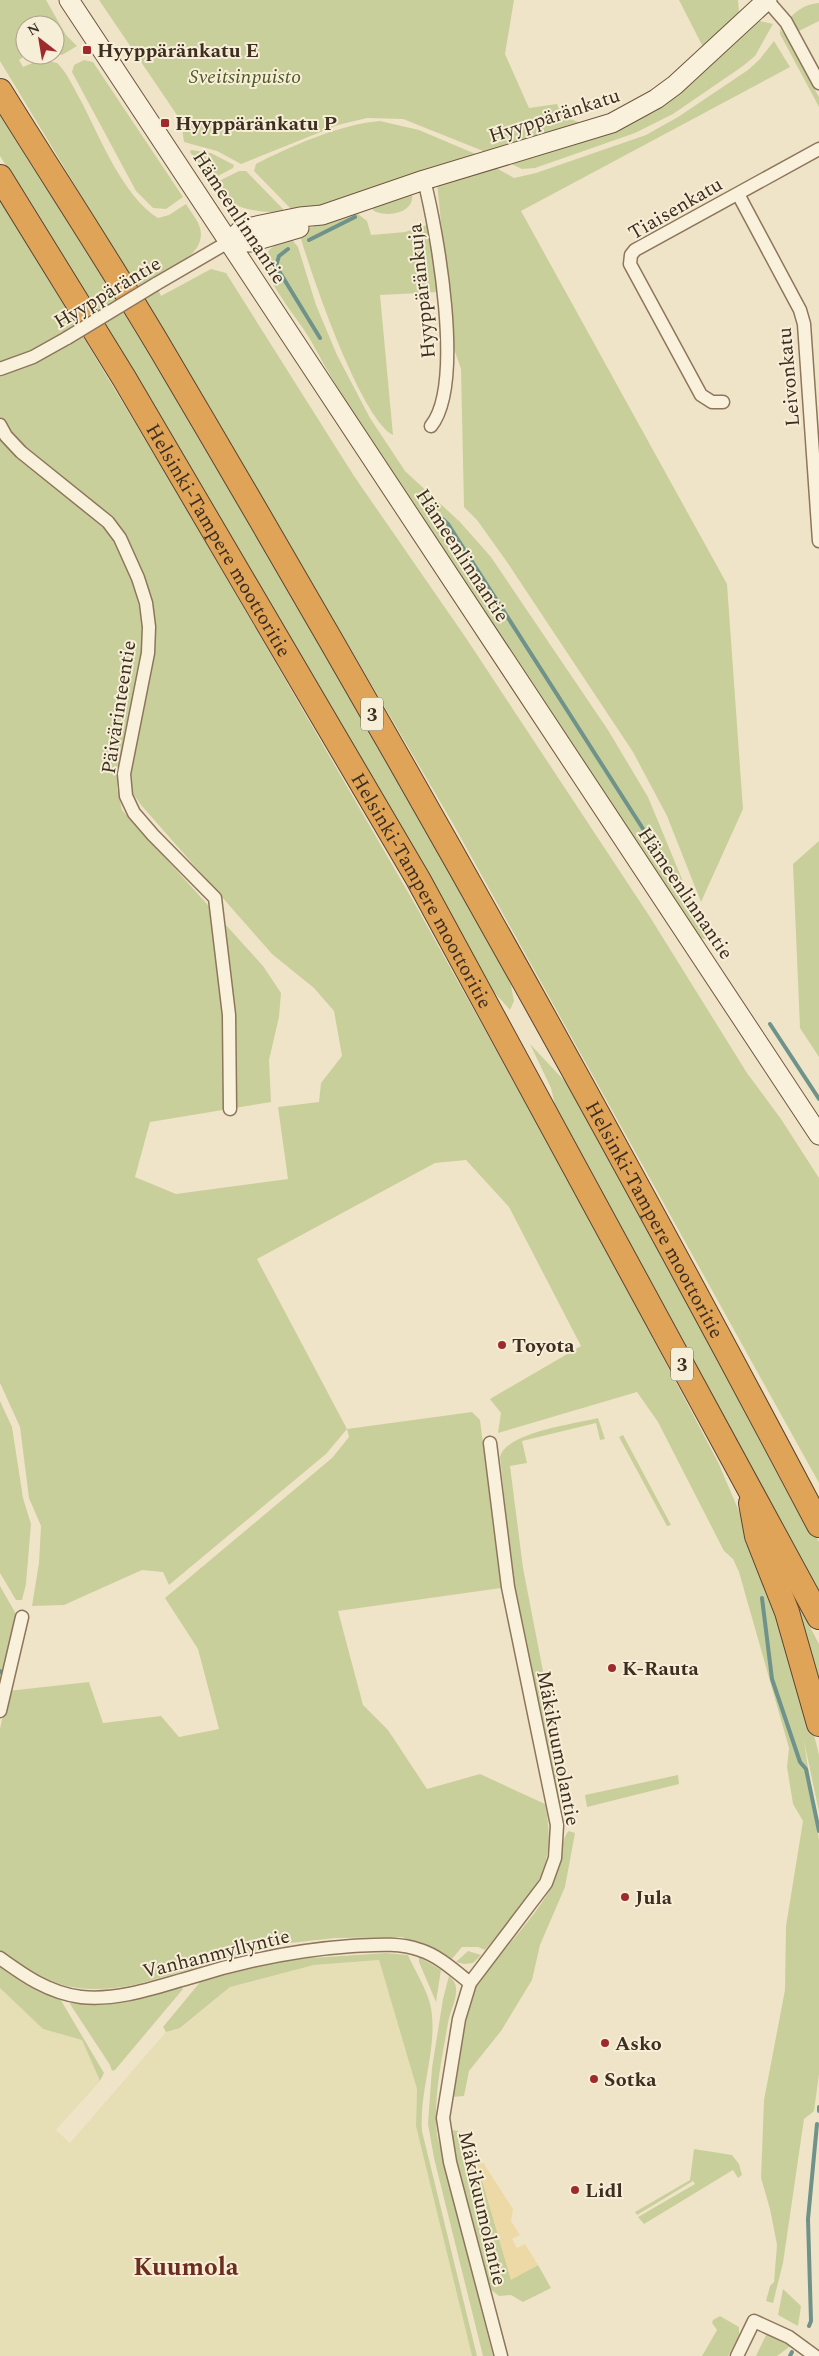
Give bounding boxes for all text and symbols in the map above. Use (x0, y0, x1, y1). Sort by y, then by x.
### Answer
north arrow (15, 15, 65, 65)
text: N (23, 17, 44, 41)
place label: Hyyppäränkatu E (97, 36, 259, 66)
marker: Hyyppäränkatu E (81, 44, 93, 56)
park label: Sveitsinpuisto (189, 62, 301, 92)
street label: Hyyppäränkatu (485, 81, 624, 151)
place label: Hyyppäränkatu P (175, 109, 337, 139)
marker: Hyyppäränkatu P (159, 117, 171, 129)
street label: Hämeenlinnantie (185, 145, 294, 290)
street label: Tiaisenkatu (623, 170, 728, 248)
street label: Hyyppäränkuja (400, 222, 444, 360)
street label: Hyyppäräntie (48, 249, 167, 337)
street label: Leivonkatu (770, 326, 808, 428)
street label: Helsinki-Tampere moottoritie (138, 418, 299, 663)
street label: Hämeenlinnantie (408, 483, 517, 628)
street label: Päivärinteentie (94, 638, 144, 776)
road number: 3 (361, 698, 383, 731)
street label: Helsinki-Tampere moottoritie (343, 767, 500, 1014)
street label: Hämeenlinnantie (630, 821, 741, 966)
street label: Helsinki-Tampere moottoritie (577, 1096, 731, 1344)
place label: Toyota (512, 1331, 575, 1361)
marker: Toyota (496, 1339, 508, 1351)
road number: 3 (671, 1348, 693, 1380)
place label: K-Rauta (622, 1654, 699, 1684)
marker: K-Rauta (606, 1662, 618, 1674)
street label: Mäkikuumolantie (528, 1668, 588, 1828)
place label: Jula (635, 1883, 673, 1913)
marker: Jula (619, 1891, 631, 1903)
street label: Vanhanmyllyntie (139, 1921, 293, 1987)
place label: Asko (615, 2029, 662, 2059)
marker: Asko (599, 2037, 611, 2049)
place label: Sotka (604, 2065, 657, 2095)
marker: Sotka (588, 2073, 600, 2085)
street label: Mäkikuumolantie (450, 2128, 514, 2288)
place label: Lidl (585, 2176, 623, 2206)
marker: Lidl (569, 2184, 581, 2196)
district label: Kuumola (133, 2249, 239, 2287)

